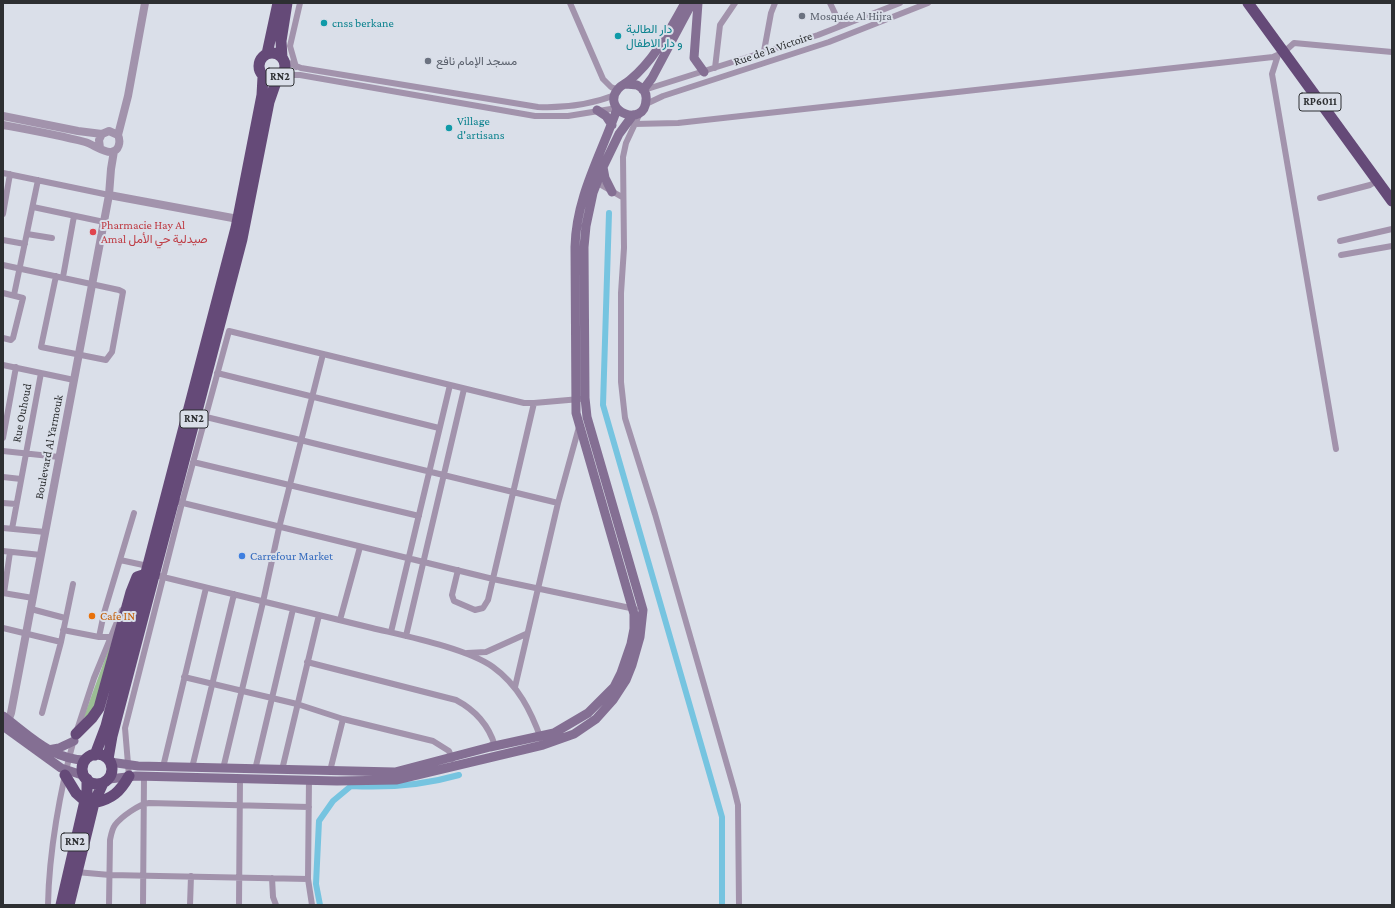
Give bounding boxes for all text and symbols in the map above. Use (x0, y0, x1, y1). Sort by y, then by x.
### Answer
place label: Mosquée Al Hijra (810, 9, 892, 23)
marker: Mosquée Al Hijra (797, 11, 807, 21)
place label: cnss berkane (332, 16, 394, 30)
marker: cnss berkane (319, 18, 329, 28)
place label: دار الطالبة و دار الاطفال (626, 22, 683, 50)
street label: Rue de la Victoire (732, 29, 814, 69)
marker: دار الطالبة و دار الاطفال (613, 31, 623, 41)
place label: مسجد الإمام نافع (436, 54, 517, 68)
marker: مسجد الإمام نافع (423, 56, 433, 66)
road number: RN2 (266, 68, 294, 86)
road number: RP6011 (1299, 93, 1341, 111)
place label: Village d'artisans (457, 114, 504, 142)
marker: Village d'artisans (444, 123, 454, 133)
place label: Pharmacie Hay Al Amal صيدلية حي الأمل (101, 218, 208, 246)
marker: Pharmacie Hay Al Amal صيدلية حي الأمل (88, 227, 98, 237)
street label: Rue Ouhoud (9, 382, 35, 444)
street label: Boulevard Al Yarmouk (32, 393, 66, 501)
road number: RN2 (180, 410, 208, 428)
place label: Carrefour Market (250, 549, 333, 563)
marker: Carrefour Market (237, 551, 247, 561)
place label: Cafe IN (100, 609, 135, 623)
marker: Cafe IN (87, 611, 97, 621)
road number: RN2 (61, 833, 89, 851)

